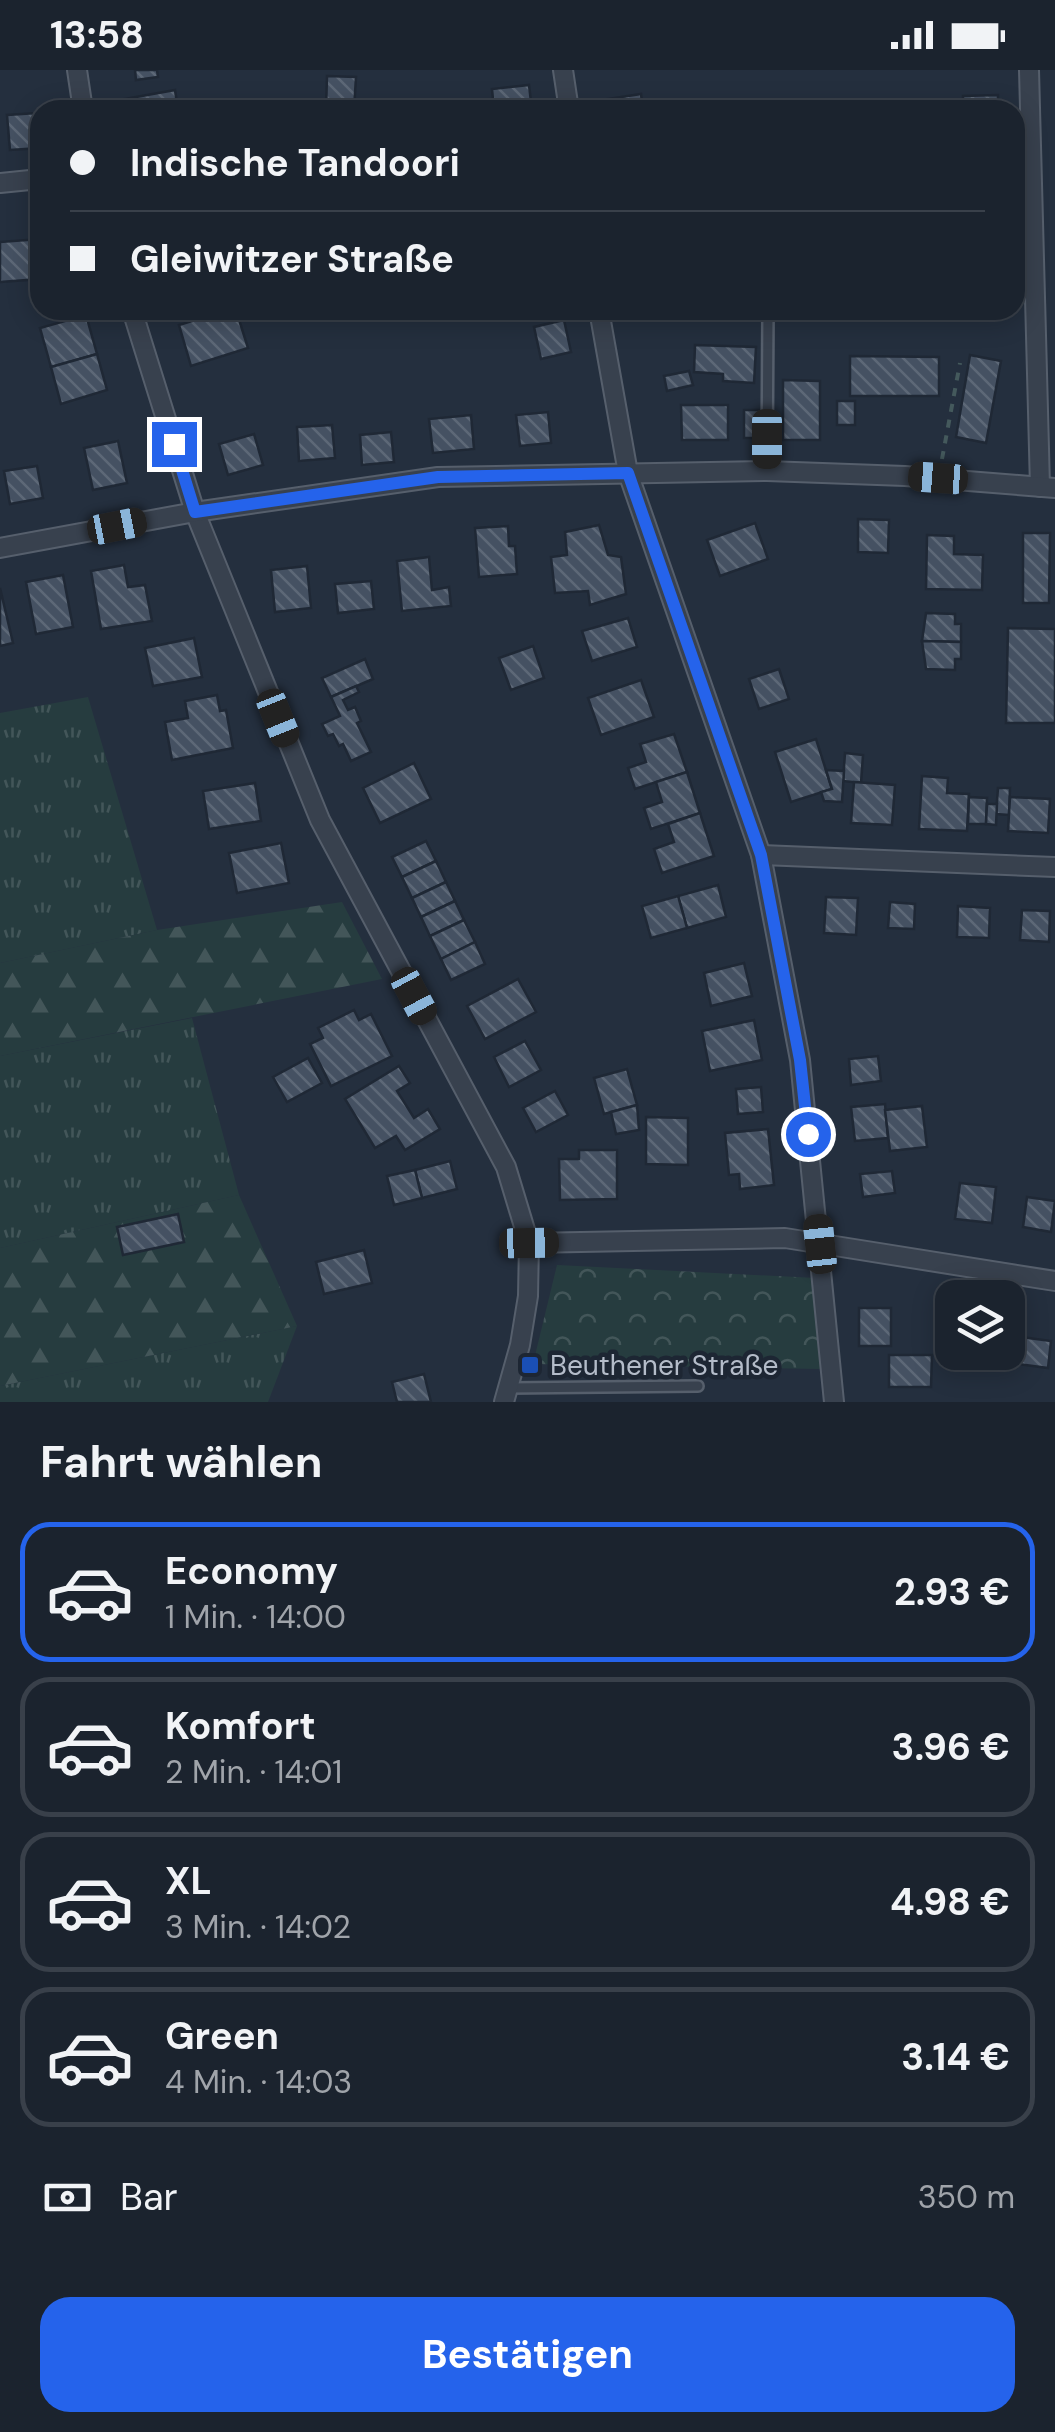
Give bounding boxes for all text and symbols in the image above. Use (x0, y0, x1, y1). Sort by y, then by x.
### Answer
text: 13:58 (50, 10, 144, 60)
text: Indische Tandoori (130, 138, 460, 188)
text: Gleiwitzer Straße (130, 234, 454, 284)
car (752, 409, 782, 469)
route end (152, 422, 197, 467)
car (907, 461, 969, 495)
car (85, 506, 149, 546)
car (253, 685, 303, 751)
car (387, 962, 441, 1030)
route start (786, 1112, 831, 1157)
car (802, 1213, 838, 1275)
car (499, 1227, 559, 1259)
map controls (935, 1280, 1025, 1370)
button: layers (935, 1280, 1025, 1370)
place label: Beuthener Straße (550, 1347, 778, 1384)
marker: Beuthener Straße (519, 1354, 541, 1376)
text: Fahrt wählen (40, 1432, 322, 1491)
text: Economy (165, 1546, 338, 1596)
icon: car (45, 1547, 135, 1637)
text: 2.93 € (894, 1567, 1010, 1617)
text: 1 Min. · 14:00 (165, 1596, 346, 1638)
text: Komfort (165, 1701, 316, 1751)
icon: car (45, 1702, 135, 1792)
text: 3.96 € (891, 1722, 1010, 1772)
text: 2 Min. · 14:01 (165, 1751, 342, 1793)
text: XL (165, 1856, 212, 1906)
icon: car (45, 1857, 135, 1947)
text: 4.98 € (890, 1877, 1010, 1927)
text: 3 Min. · 14:02 (165, 1906, 351, 1948)
text: Green (165, 2011, 279, 2061)
icon: car (45, 2012, 135, 2102)
text: 3.14 € (901, 2032, 1010, 2082)
text: 4 Min. · 14:03 (165, 2061, 352, 2103)
icon: cash (40, 2170, 95, 2225)
text: Bar (120, 2172, 178, 2222)
text: 350 m (918, 2176, 1015, 2218)
button: Bestätigen (40, 2297, 1015, 2412)

